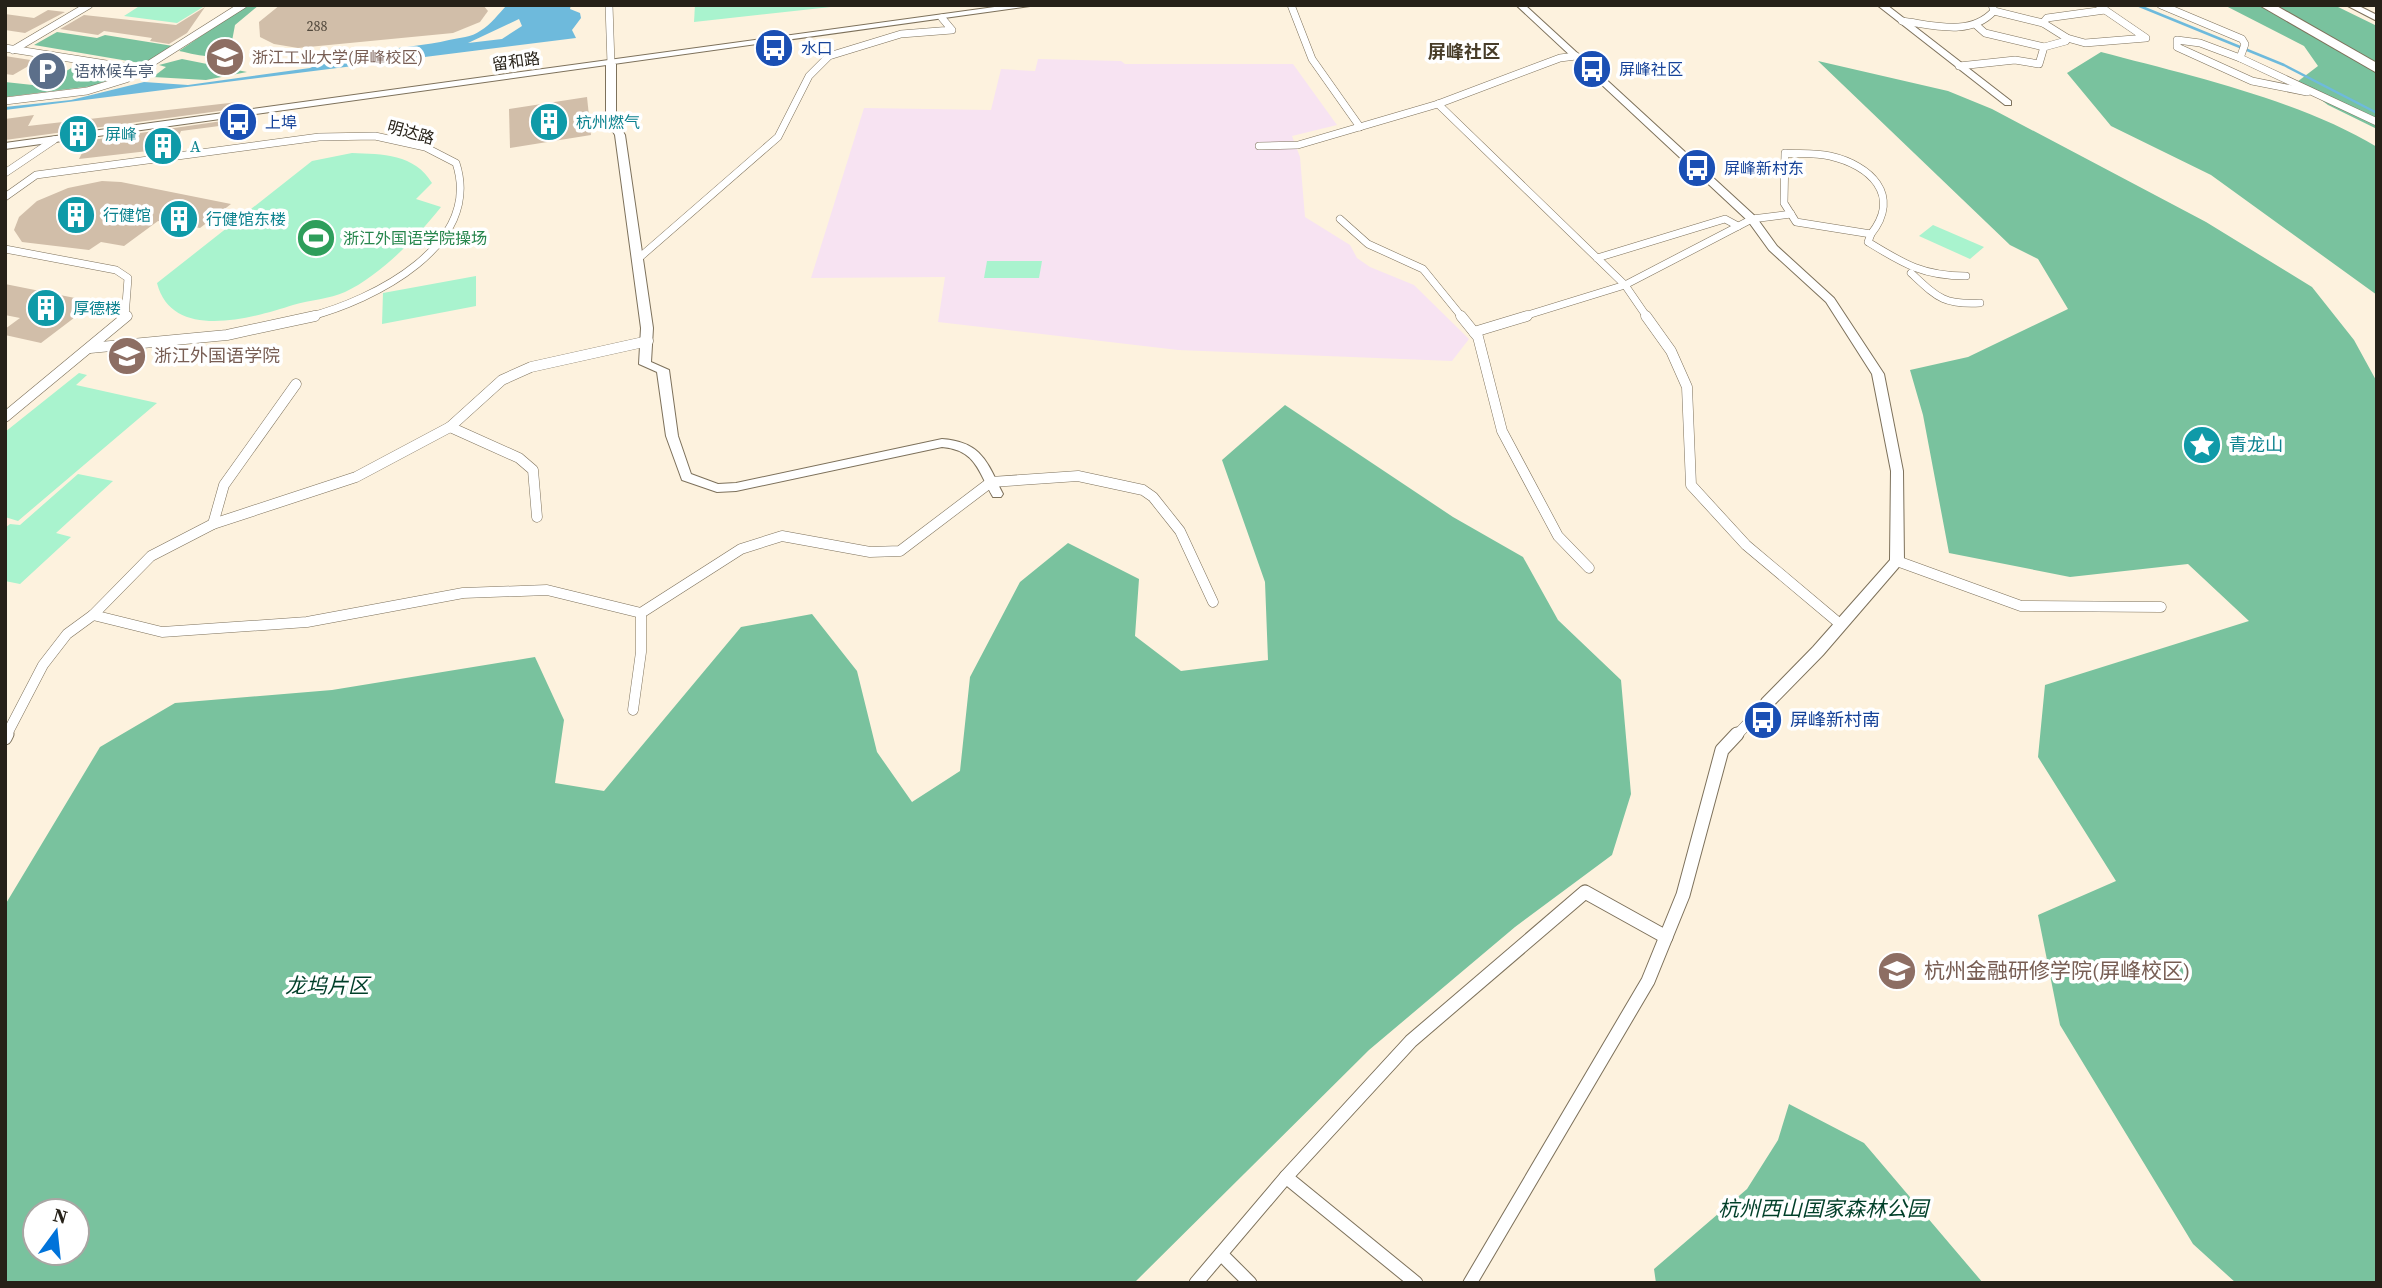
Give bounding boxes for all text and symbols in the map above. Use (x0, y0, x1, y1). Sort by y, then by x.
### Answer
house number: 288 (307, 16, 328, 36)
bus stop icon: 水口 (753, 27, 795, 69)
school or university icon: 浙江工业大学(屏峰校区) (204, 36, 246, 78)
place label: 水口 (801, 37, 833, 59)
district label: 屏峰社区 (1428, 39, 1500, 64)
place label: 浙江工业大学(屏峰校区) (252, 46, 423, 68)
street label: 留和路 (491, 47, 541, 75)
bus stop icon: 屏峰社区 (1571, 48, 1613, 90)
parking icon: 语林候车亭 (26, 50, 68, 92)
place label: 屏峰社区 (1619, 58, 1683, 80)
place label: 语林候车亭 (74, 60, 154, 82)
bus stop icon: 上埠 (217, 101, 259, 143)
building icon: 杭州燃气 (528, 101, 570, 143)
place label: 上埠 (265, 111, 297, 133)
place label: 杭州燃气 (576, 111, 640, 133)
building icon: 屏峰 (57, 113, 99, 155)
street label: 明达路 (385, 115, 437, 149)
place label: 屏峰 (105, 123, 137, 145)
building icon: A (142, 125, 184, 167)
place label: A (190, 135, 201, 157)
bus stop icon: 屏峰新村东 (1676, 147, 1718, 189)
place label: 屏峰新村东 (1724, 157, 1804, 179)
building icon: 行健馆 (55, 194, 97, 236)
building icon: 行健馆东楼 (158, 198, 200, 240)
place label: 行健馆 (103, 204, 151, 226)
place label: 行健馆东楼 (206, 208, 286, 230)
sports icon: 浙江外国语学院操场 (295, 217, 337, 259)
place label: 浙江外国语学院操场 (343, 227, 487, 249)
building icon: 厚德楼 (25, 287, 67, 329)
place label: 厚德楼 (73, 297, 121, 319)
school or university icon: 浙江外国语学院 (106, 335, 148, 377)
place label: 浙江外国语学院 (154, 343, 280, 368)
place icon: 青龙山 (2181, 424, 2223, 466)
place label: 青龙山 (2229, 432, 2283, 457)
bus stop icon: 屏峰新村南 (1742, 699, 1784, 741)
place label: 屏峰新村南 (1790, 707, 1880, 732)
school or university icon: 杭州金融研修学院(屏峰校区) (1876, 950, 1918, 992)
place label: 杭州金融研修学院(屏峰校区) (1924, 956, 2190, 985)
park label: 龙坞片区 (285, 971, 372, 1000)
park label: 杭州西山国家森林公园 (1718, 1194, 1931, 1223)
north arrow (21, 1197, 91, 1267)
text: N (50, 1201, 71, 1230)

